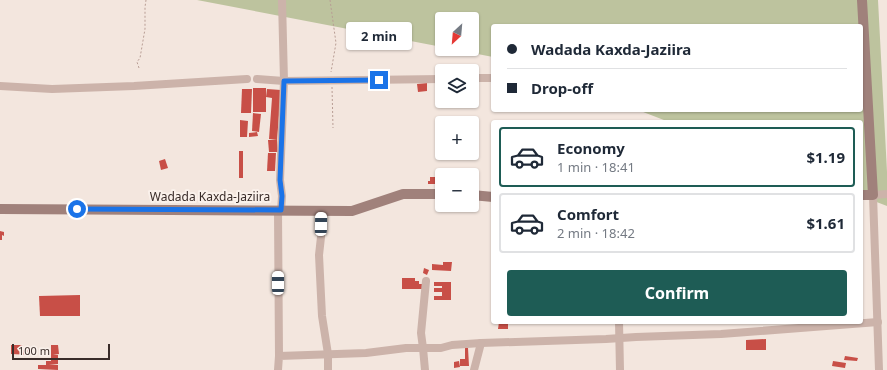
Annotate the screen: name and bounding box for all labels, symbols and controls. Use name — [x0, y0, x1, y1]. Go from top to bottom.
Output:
north arrow — [435, 12, 479, 56]
map controls — [435, 12, 479, 212]
callout: 2 min — [346, 22, 412, 50]
text: 2 min — [361, 27, 397, 45]
text: Wadada Kaxda-Jaziira — [531, 39, 691, 59]
button: layers — [435, 64, 479, 108]
route end — [370, 71, 388, 89]
text: Drop-off — [531, 78, 593, 98]
button: + — [435, 116, 479, 160]
text: Economy — [557, 138, 625, 158]
icon: car — [509, 139, 545, 175]
text: $1.19 — [806, 147, 845, 167]
text: 1 min · 18:41 — [557, 158, 635, 176]
button: − — [435, 168, 479, 212]
street label: Wadada Kaxda-Jaziira — [150, 188, 270, 205]
route start — [68, 200, 86, 218]
text: Comfort — [557, 204, 619, 224]
icon: car — [509, 205, 545, 241]
car — [315, 212, 327, 236]
text: $1.61 — [806, 213, 845, 233]
text: 2 min · 18:42 — [557, 224, 635, 242]
button: Confirm — [507, 270, 847, 316]
car — [272, 271, 284, 295]
scale bar — [12, 342, 110, 361]
text: 100 m — [18, 343, 50, 358]

